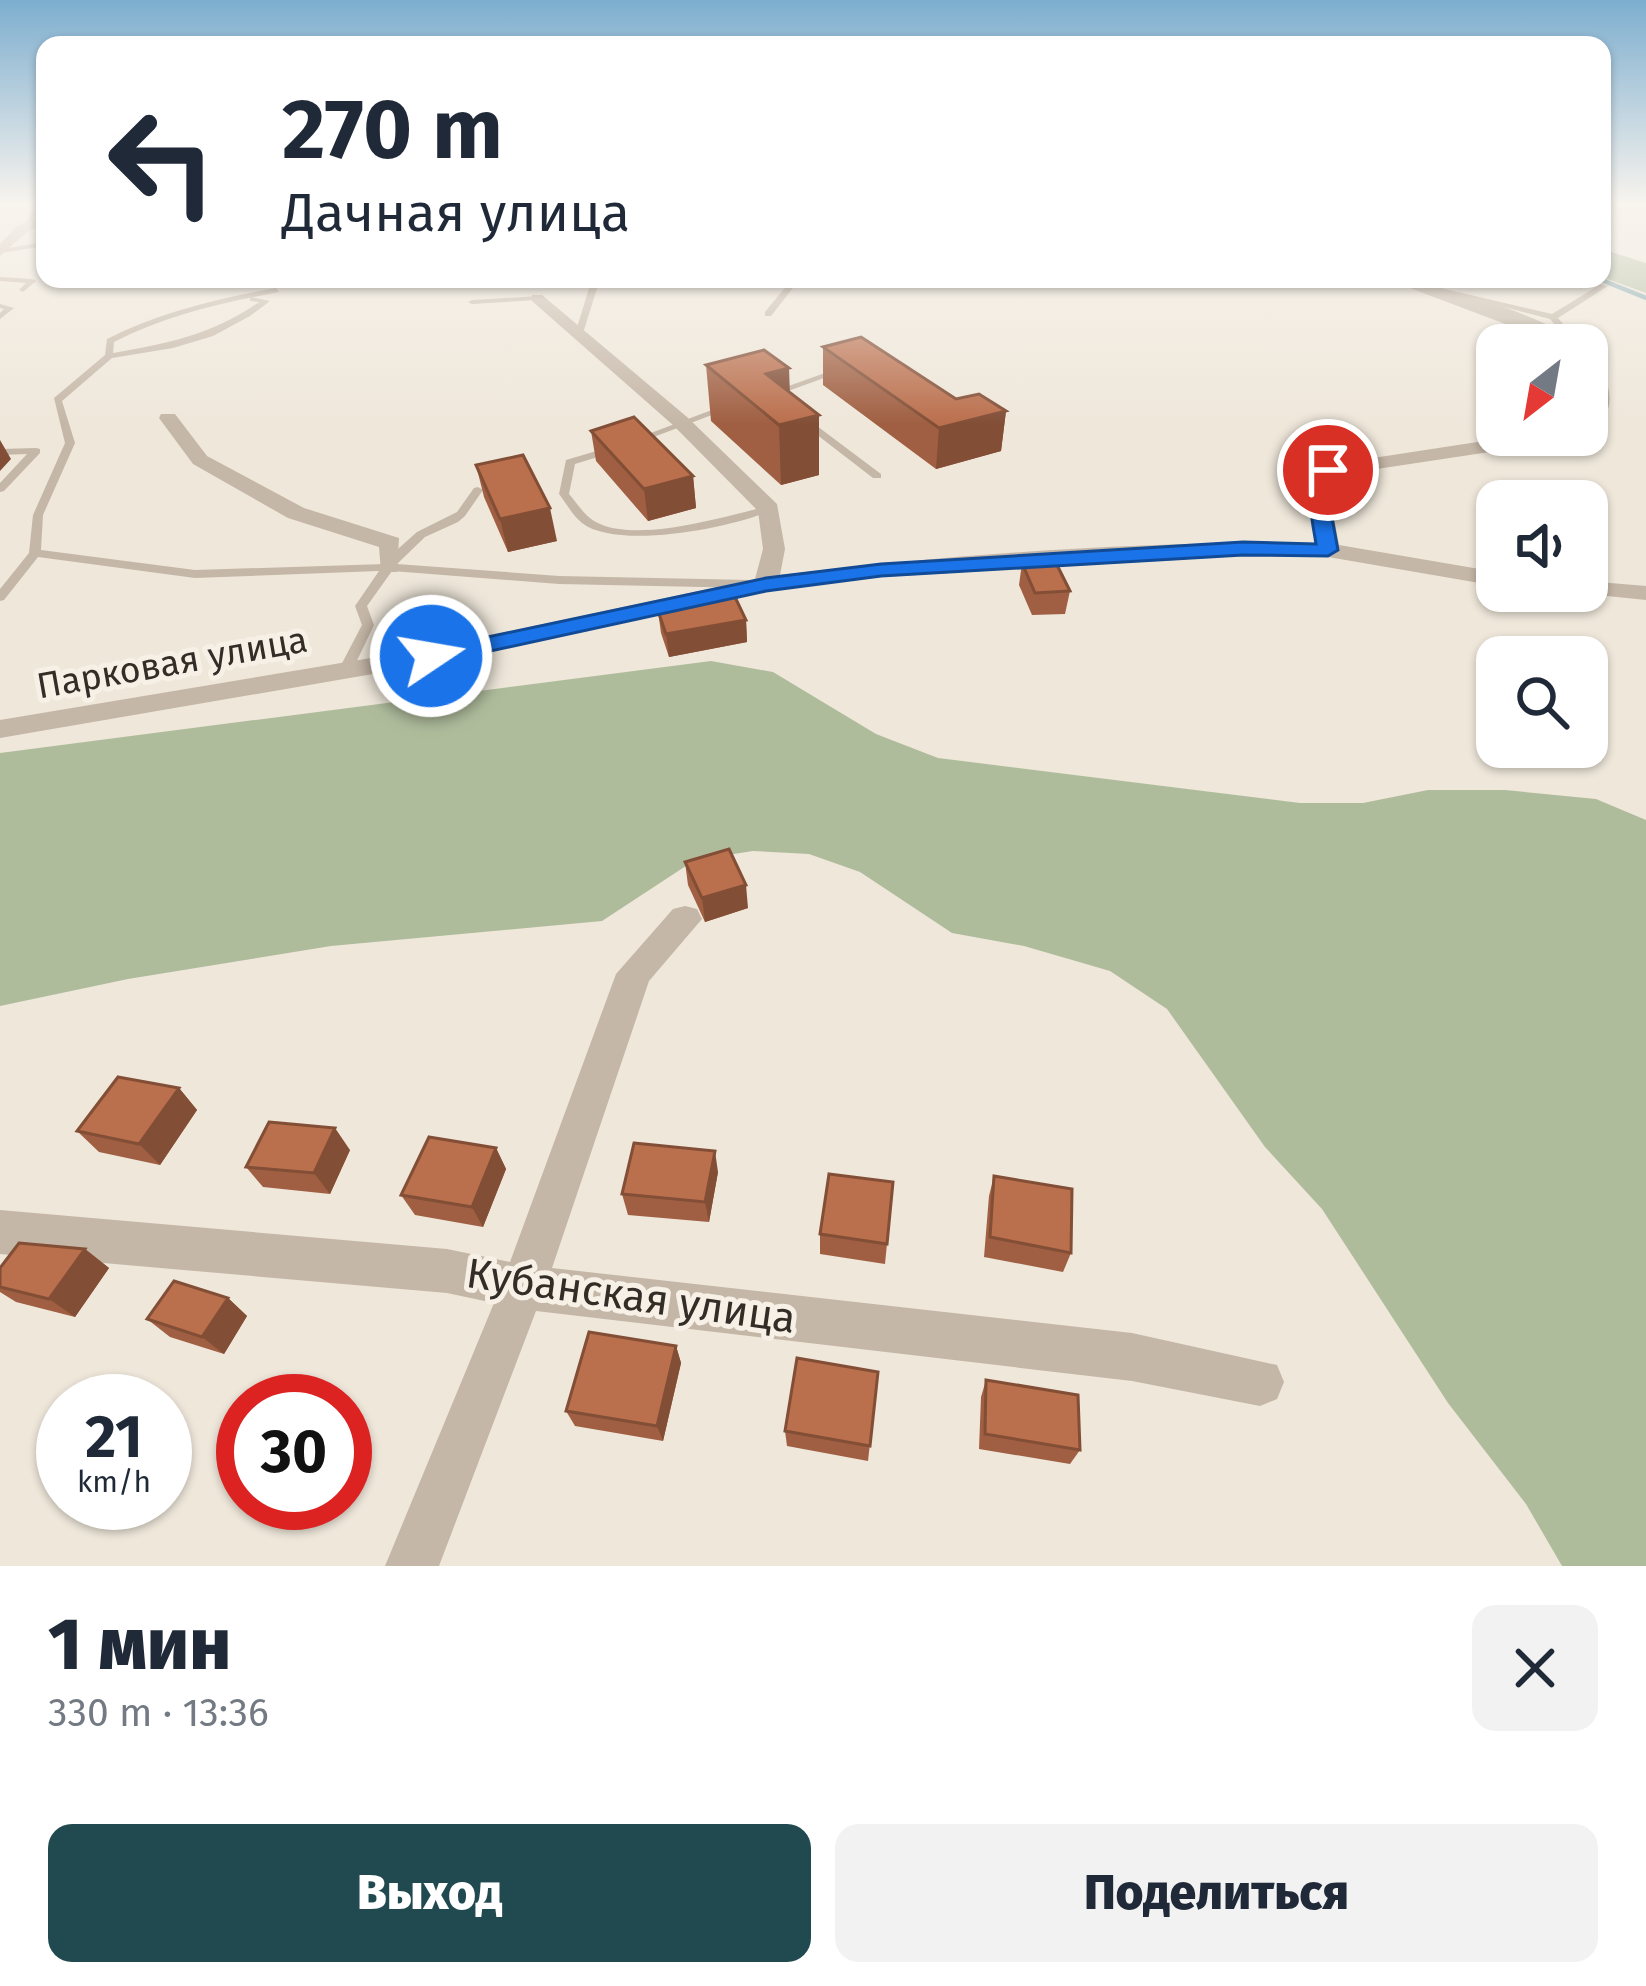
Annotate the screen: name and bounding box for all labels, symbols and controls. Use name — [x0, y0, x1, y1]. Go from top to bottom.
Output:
text: 270 m — [282, 79, 503, 180]
icon: left — [84, 84, 240, 240]
text: Дачная улица — [282, 181, 630, 245]
north arrow — [1476, 324, 1608, 456]
map controls — [1476, 324, 1608, 768]
pin — [1277, 419, 1379, 521]
icon: arrive — [1295, 437, 1361, 503]
button: sound — [1476, 480, 1608, 612]
position arrow — [368, 593, 494, 719]
street label: Парковая улица — [33, 618, 311, 708]
button: search — [1476, 636, 1608, 768]
street label: Кубанская улица — [463, 1248, 799, 1344]
speed limit sign: 30 — [216, 1374, 372, 1530]
text: 21 — [85, 1401, 143, 1473]
text: km/h — [77, 1464, 151, 1500]
text: 1 мин — [48, 1602, 231, 1688]
button: close — [1472, 1605, 1598, 1731]
text: 330 m · 13:36 — [48, 1690, 269, 1736]
button: Выход — [48, 1824, 811, 1962]
button: Поделиться — [835, 1824, 1598, 1962]

